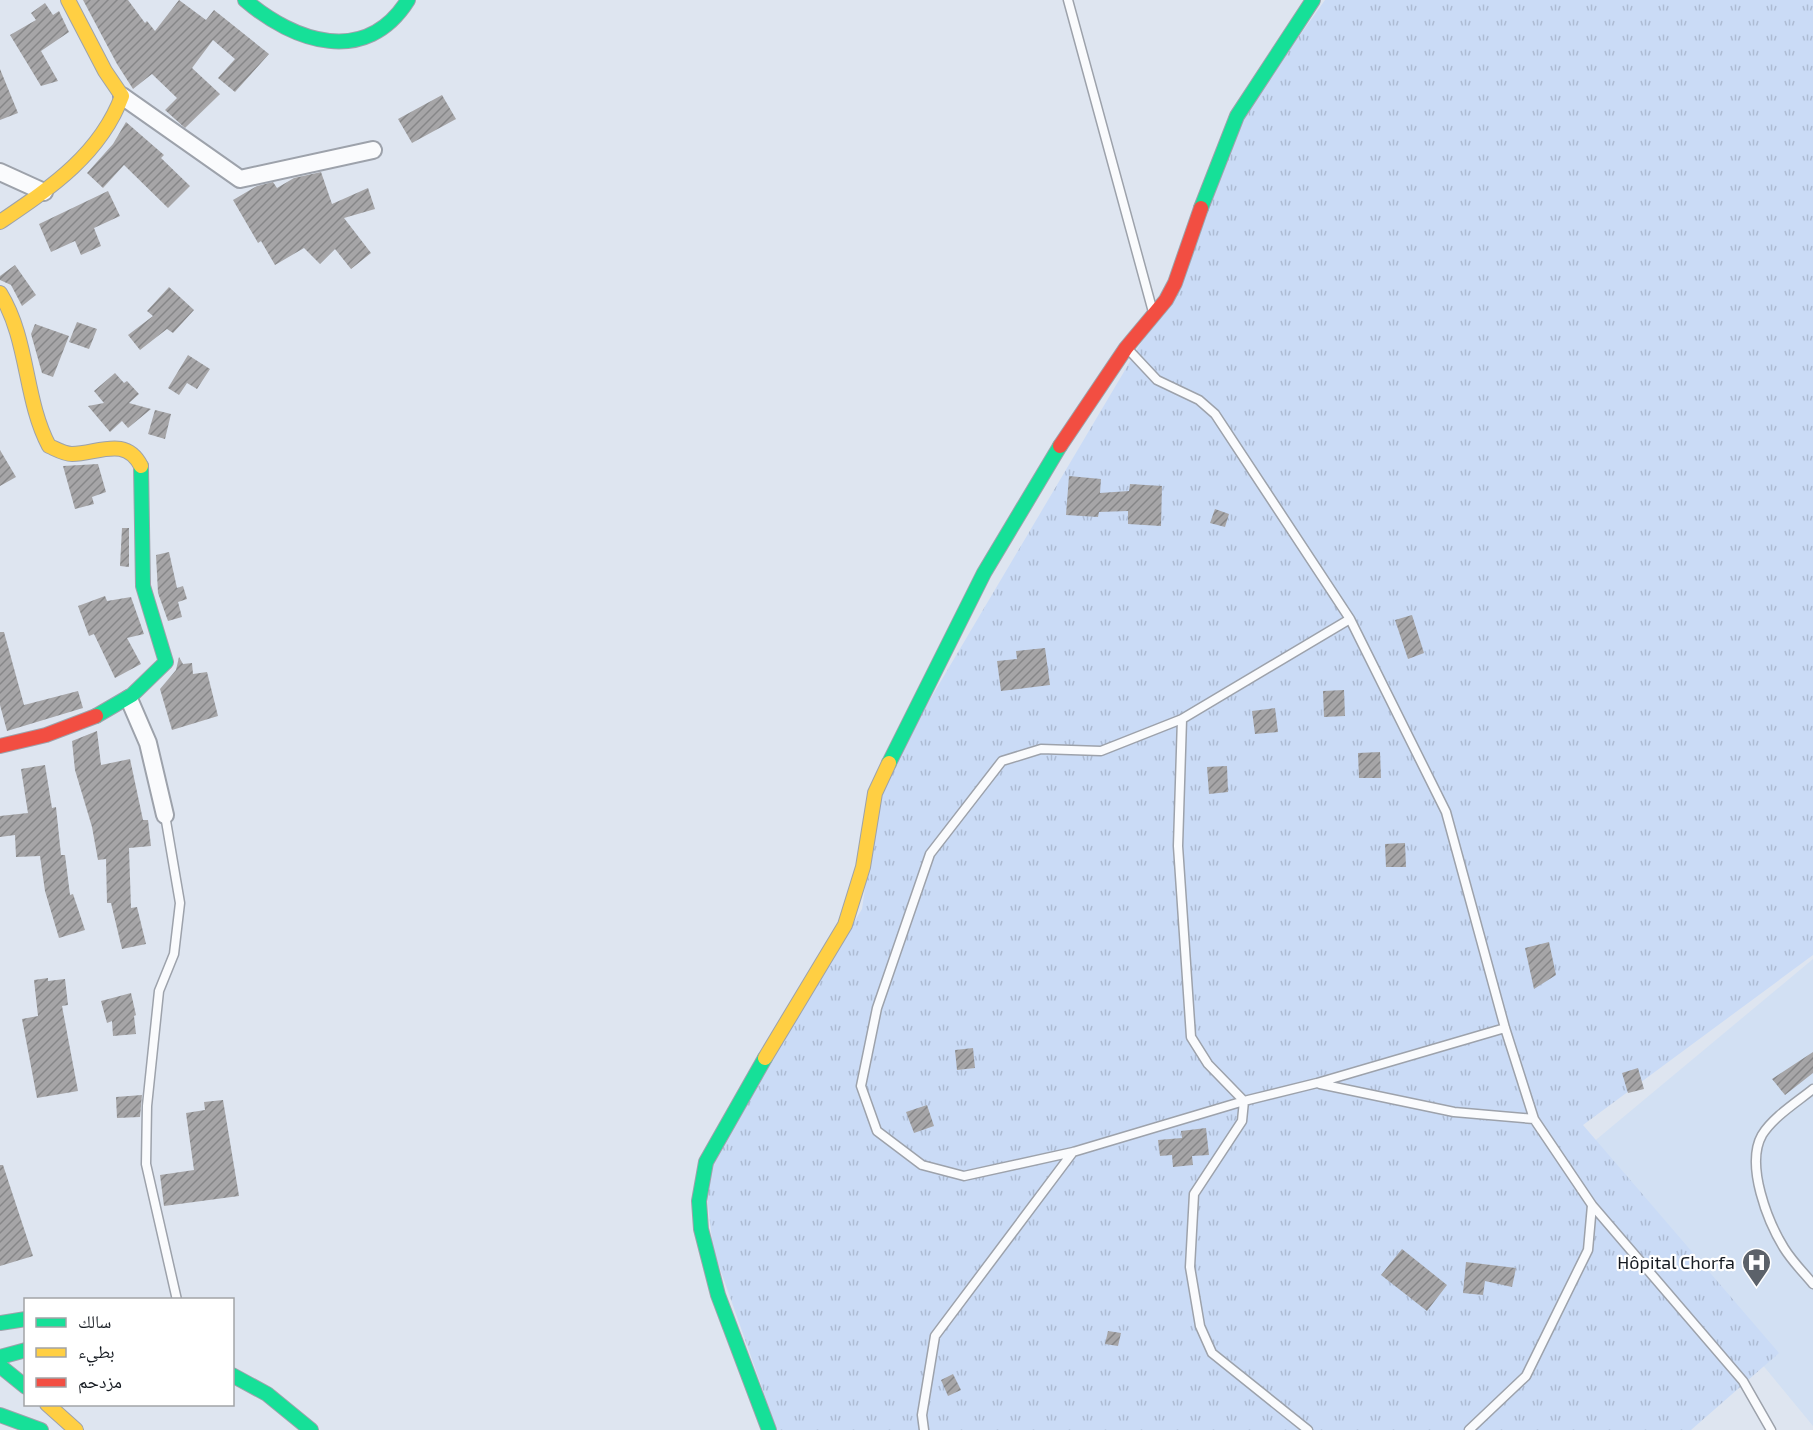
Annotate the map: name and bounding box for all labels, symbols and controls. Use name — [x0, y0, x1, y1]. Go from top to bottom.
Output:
hospital icon: Hôpital Chorfa — [1740, 1246, 1772, 1288]
place label: Hôpital Chorfa — [1617, 1251, 1735, 1273]
legend — [24, 1298, 234, 1406]
text: سالك — [78, 1310, 111, 1332]
text: بطيء — [78, 1340, 115, 1367]
text: مزدحم — [78, 1370, 122, 1394]

